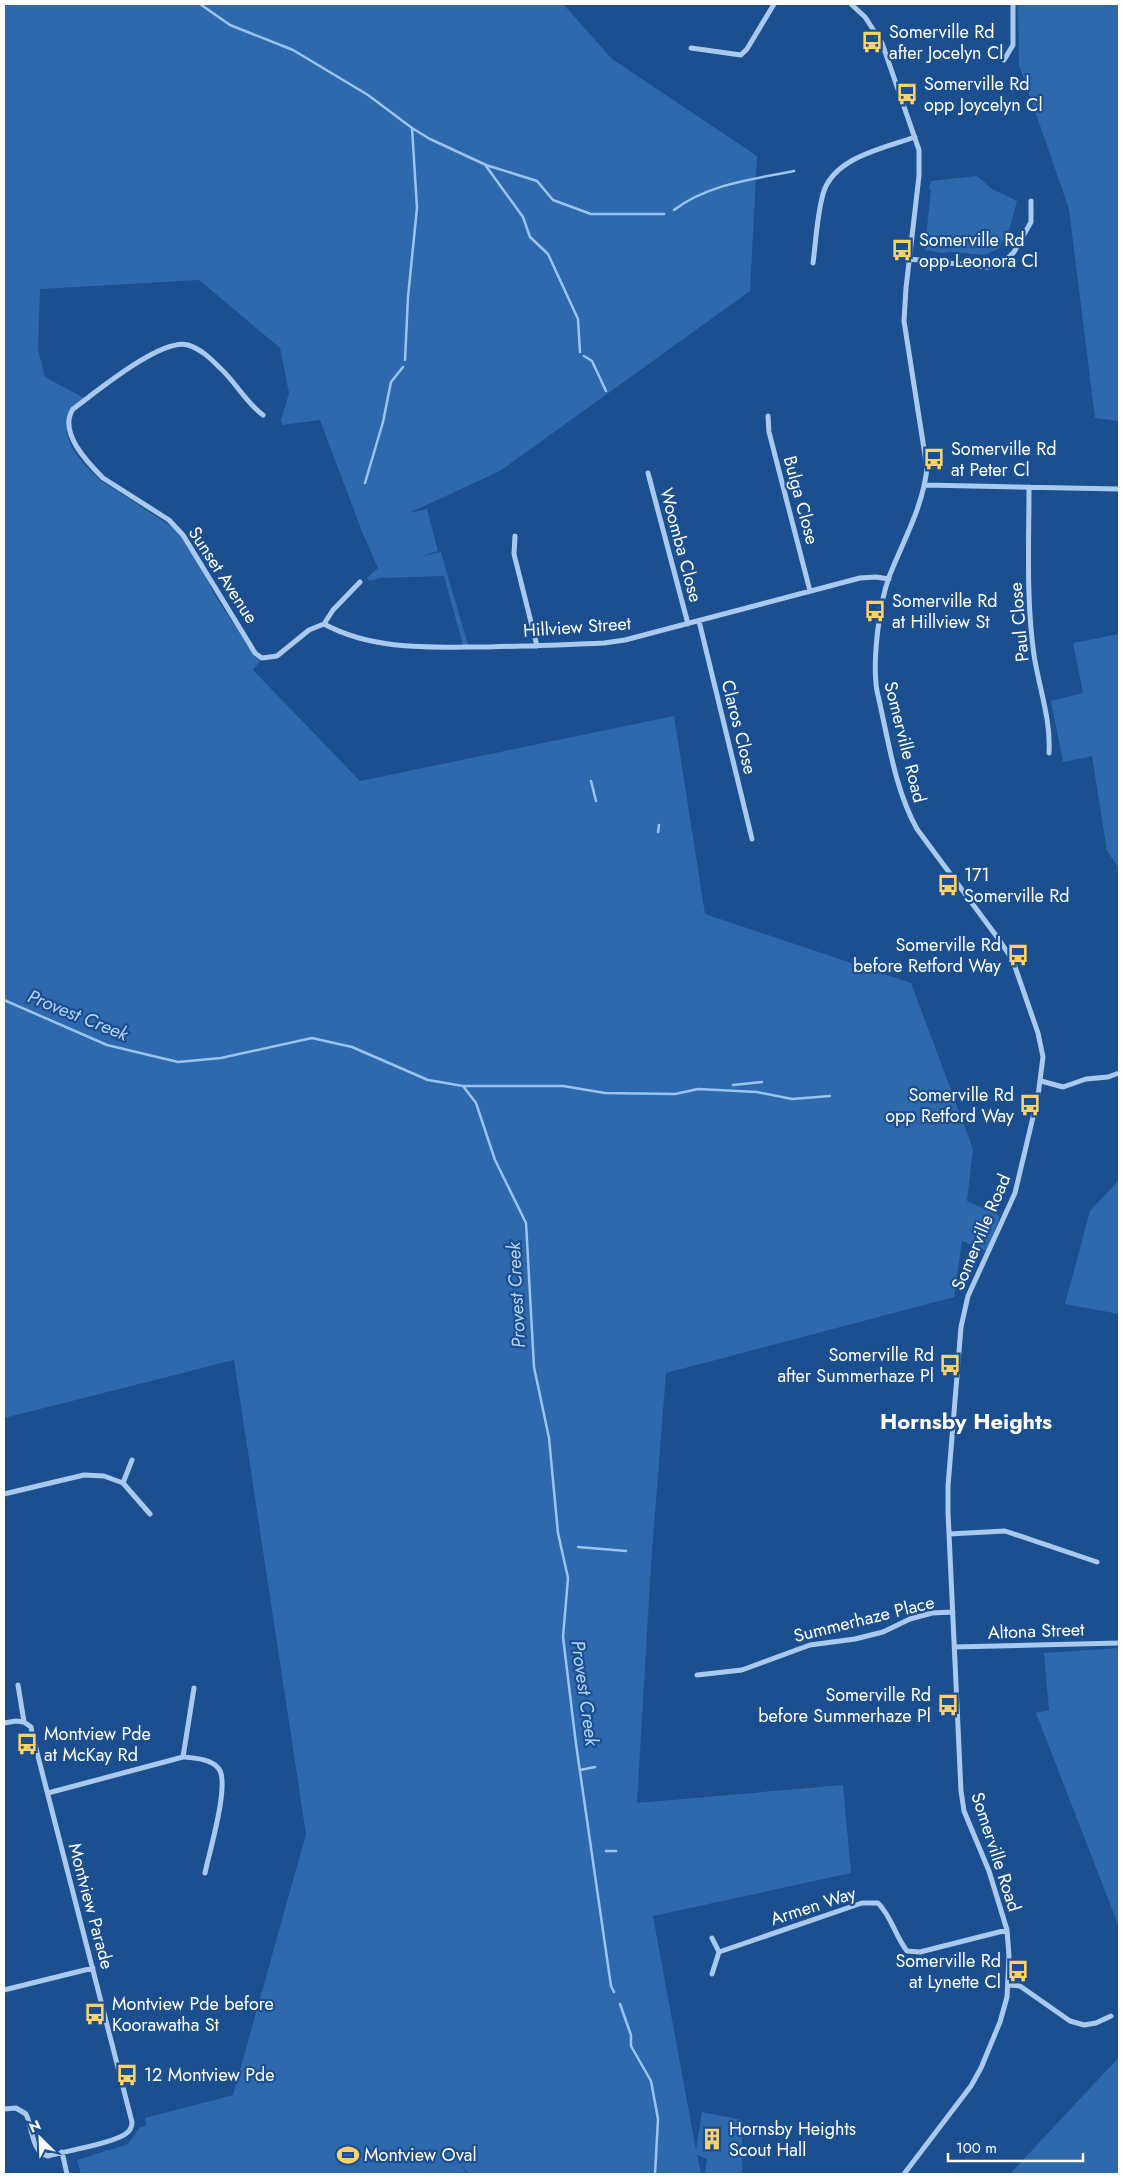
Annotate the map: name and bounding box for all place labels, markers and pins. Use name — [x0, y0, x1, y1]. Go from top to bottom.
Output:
place label: Somerville Rd after Jocelyn Cl — [889, 19, 1003, 66]
bus stop icon: Somerville Rd after Jocelyn Cl — [859, 29, 885, 55]
place label: Somerville Rd opp Joycelyn Cl — [924, 71, 1043, 118]
bus stop icon: Somerville Rd opp Joycelyn Cl — [894, 81, 920, 107]
place label: Somerville Rd opp Leonora Cl — [919, 227, 1038, 274]
bus stop icon: Somerville Rd opp Leonora Cl — [889, 237, 915, 263]
place label: Somerville Rd at Peter Cl — [951, 436, 1057, 483]
bus stop icon: Somerville Rd at Peter Cl — [921, 446, 947, 472]
place label: Somerville Rd at Hillview St — [892, 588, 998, 635]
bus stop icon: Somerville Rd at Hillview St — [862, 598, 888, 624]
place label: 171 Somerville Rd — [964, 862, 1070, 909]
bus stop icon: 171 Somerville Rd — [935, 872, 961, 898]
place label: Somerville Rd before Retford Way — [853, 932, 1001, 979]
bus stop icon: Somerville Rd before Retford Way — [1005, 942, 1031, 968]
place label: Somerville Rd opp Retford Way — [885, 1082, 1014, 1129]
bus stop icon: Somerville Rd opp Retford Way — [1017, 1092, 1043, 1118]
place label: Somerville Rd after Summerhaze Pl — [777, 1342, 934, 1389]
bus stop icon: Somerville Rd after Summerhaze Pl — [937, 1352, 963, 1378]
place label: Somerville Rd before Summerhaze Pl — [758, 1682, 931, 1729]
bus stop icon: Somerville Rd before Summerhaze Pl — [935, 1692, 961, 1718]
place label: Montview Pde at McKay Rd — [44, 1721, 151, 1768]
bus stop icon: Montview Pde at McKay Rd — [14, 1731, 40, 1757]
place label: Somerville Rd at Lynette Cl — [895, 1948, 1001, 1995]
bus stop icon: Somerville Rd at Lynette Cl — [1005, 1958, 1031, 1984]
place label: Montview Pde before Koorawatha St — [112, 1991, 274, 2038]
bus stop icon: Montview Pde before Koorawatha St — [82, 2001, 108, 2027]
bus stop icon: 12 Montview Pde — [114, 2062, 140, 2088]
place label: 12 Montview Pde — [144, 2062, 275, 2088]
place label: Hornsby Heights Scout Hall — [729, 2116, 856, 2163]
building icon: Hornsby Heights Scout Hall — [699, 2126, 725, 2152]
sports icon: Montview Oval — [335, 2142, 361, 2168]
place label: Montview Oval — [364, 2142, 477, 2168]

